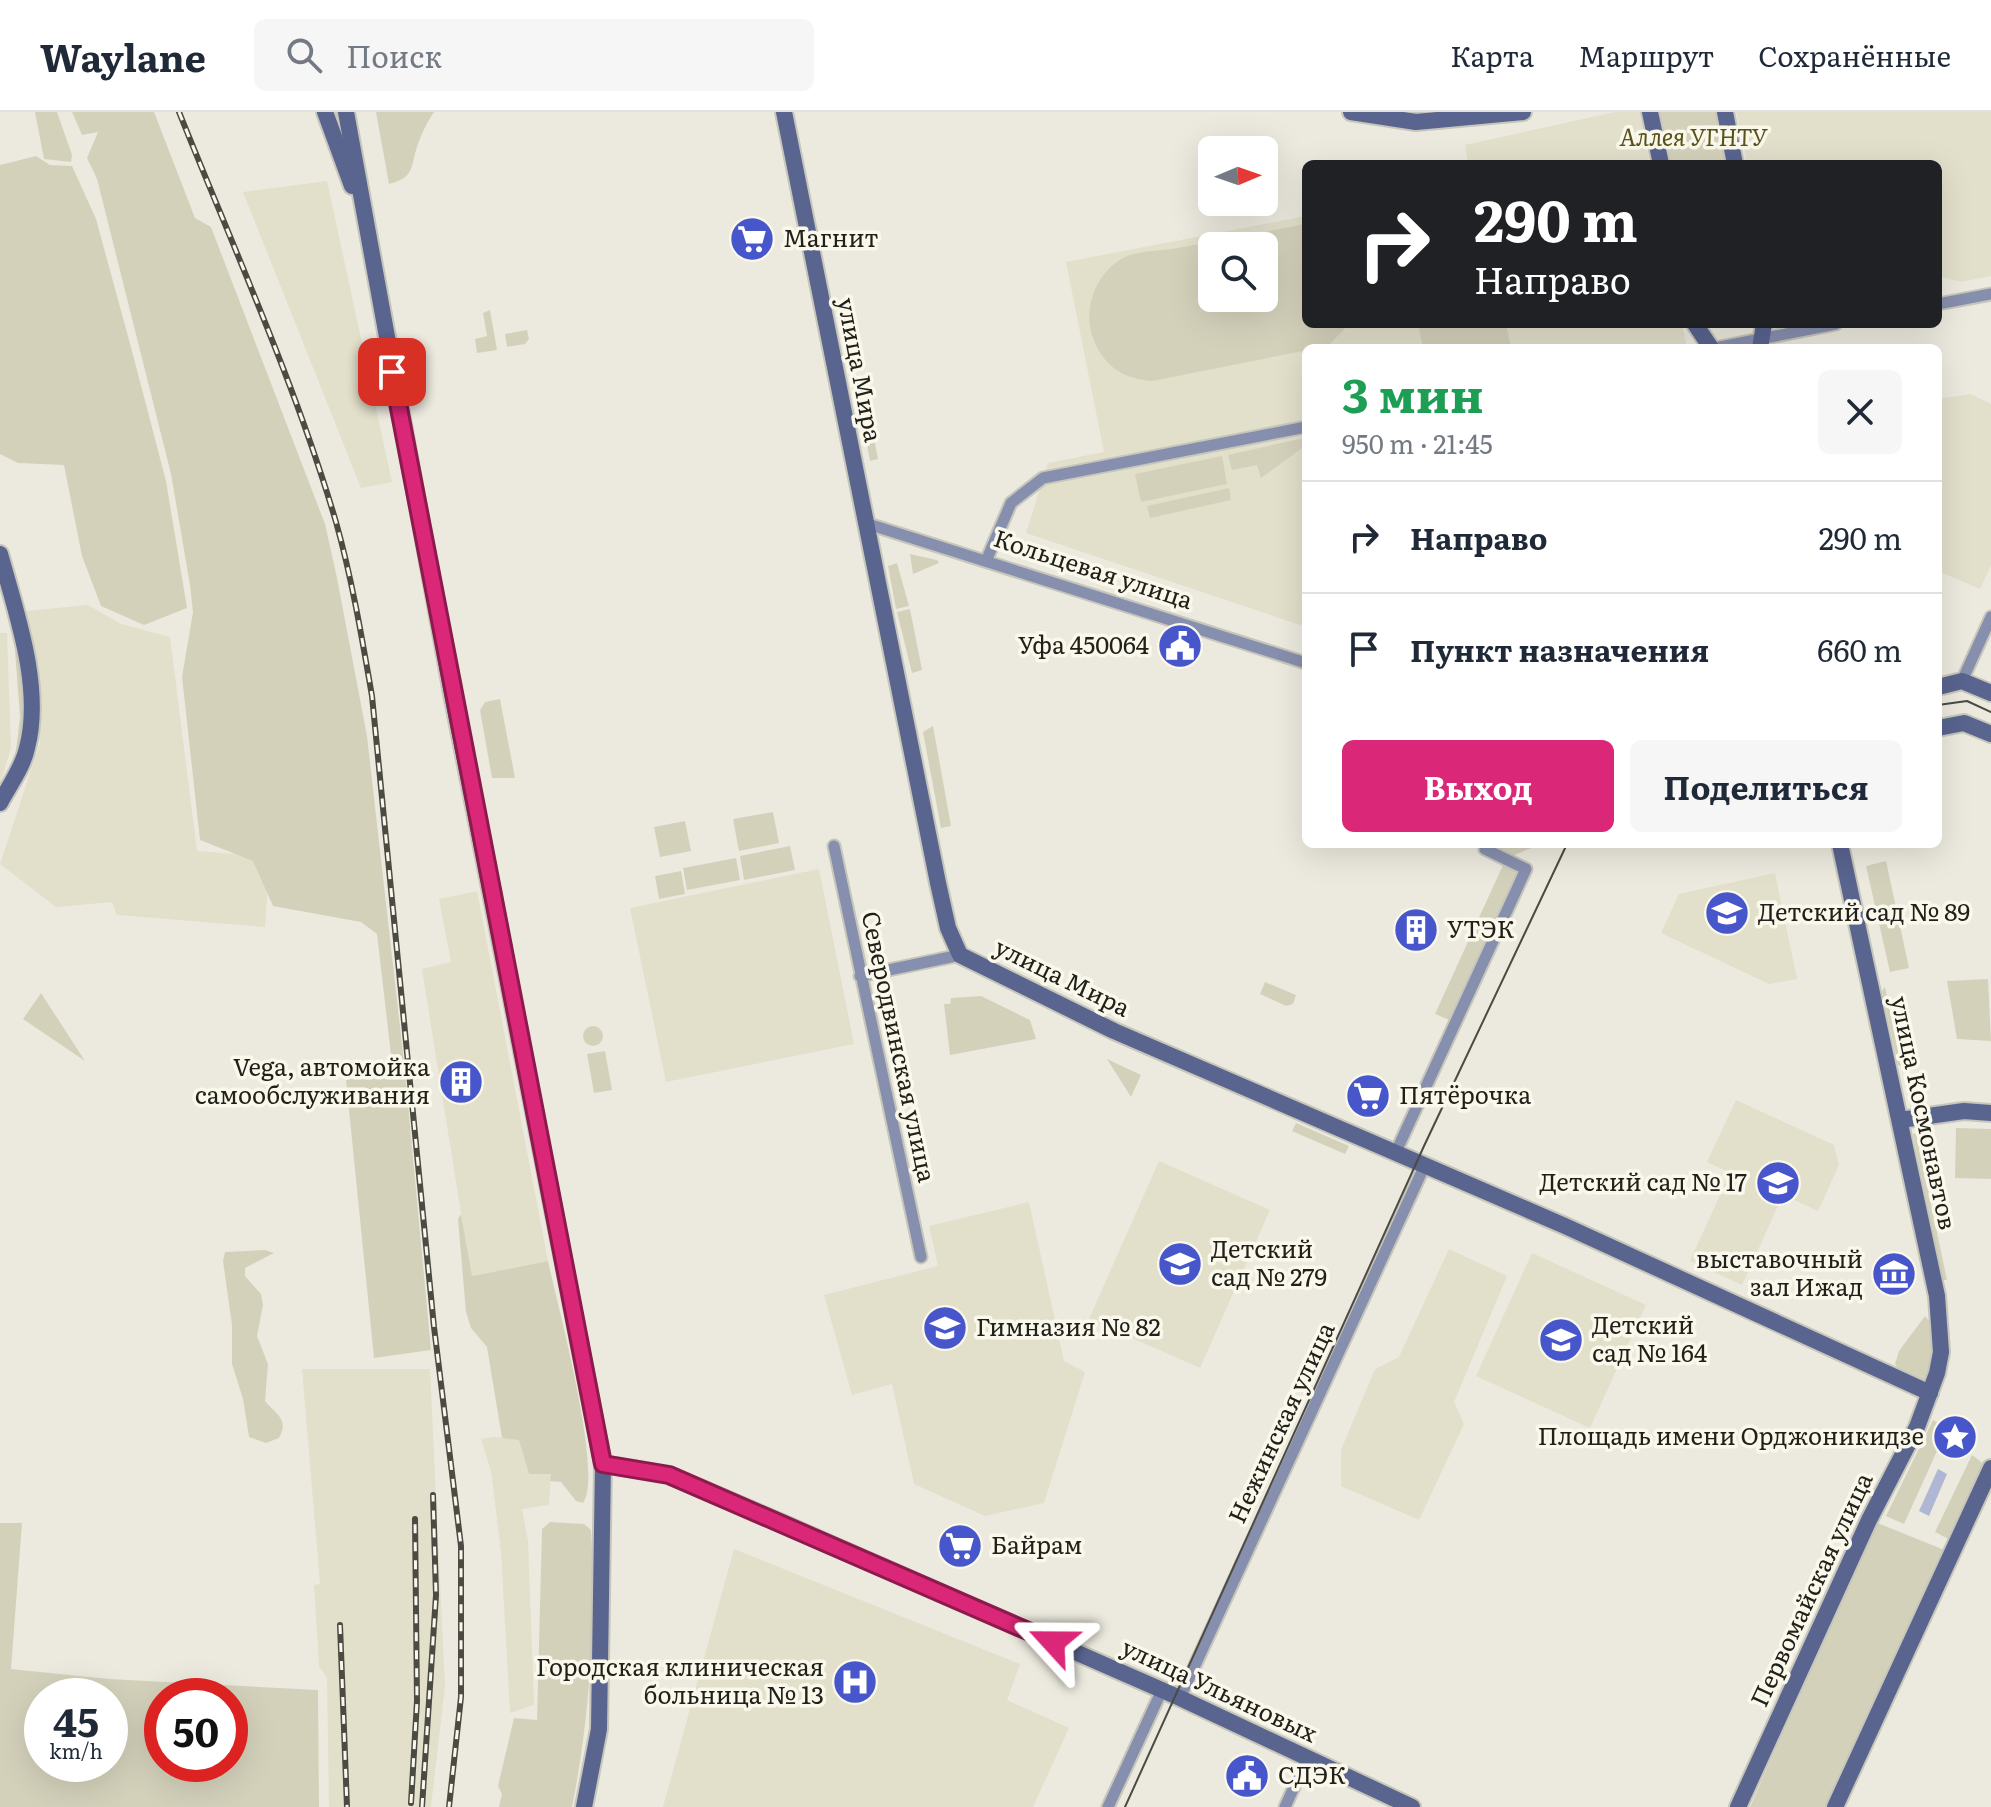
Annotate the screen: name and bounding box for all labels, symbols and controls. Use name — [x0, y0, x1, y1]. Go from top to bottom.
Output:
search box — [254, 19, 814, 91]
text: Waylane — [40, 27, 206, 84]
icon: search — [282, 33, 326, 77]
text: Поиск — [346, 33, 442, 77]
text: Карта — [1450, 34, 1534, 76]
text: Маршрут — [1578, 34, 1714, 76]
text: Сохранённые — [1758, 34, 1951, 76]
park label: Аллея УГНТУ — [1619, 118, 1769, 153]
north arrow — [1198, 136, 1278, 216]
map controls — [1198, 136, 1278, 312]
text: 290 m — [1474, 176, 1638, 259]
icon: right — [1342, 192, 1446, 296]
supermarket icon: Магнит — [728, 215, 776, 263]
place label: Магнит — [783, 219, 879, 254]
button: search — [1198, 232, 1278, 312]
text: Направо — [1474, 252, 1631, 305]
street label: улица Мира — [830, 294, 893, 445]
pin — [358, 338, 426, 406]
icon: arrive — [370, 350, 414, 394]
text: 3 мин — [1342, 357, 1484, 428]
button: close — [1818, 370, 1902, 454]
text: 950 m · 21:45 — [1342, 423, 1493, 462]
icon: right — [1342, 515, 1386, 559]
text: Направо — [1410, 515, 1548, 559]
text: 290 m — [1819, 515, 1902, 559]
street label: Кольцевая улица — [990, 519, 1198, 616]
public building icon: Уфа 450064 — [1156, 622, 1204, 670]
place label: Уфа 450064 — [1018, 626, 1149, 661]
icon: arrive — [1342, 627, 1386, 671]
text: Пункт назначения — [1410, 627, 1709, 671]
text: 660 m — [1817, 627, 1902, 671]
button: Выход — [1342, 740, 1614, 832]
button: Поделиться — [1630, 740, 1902, 832]
school or university icon: Детский сад № 89 — [1703, 889, 1751, 937]
place label: Детский сад № 89 — [1758, 893, 1970, 928]
building icon: УТЭК — [1392, 906, 1440, 954]
street label: Северодвинская улица — [855, 908, 946, 1185]
place label: УТЭК — [1447, 910, 1515, 945]
street label: улица Мира — [990, 928, 1137, 1024]
street label: улица Космонавтов — [1884, 992, 1967, 1233]
place label: Vega, автомойка самообслуживания — [195, 1048, 430, 1111]
building icon: Vega, автомойка самообслуживания — [437, 1058, 485, 1106]
supermarket icon: Пятёрочка — [1344, 1072, 1392, 1120]
place label: Пятёрочка — [1399, 1076, 1531, 1111]
school or university icon: Детский сад № 17 — [1754, 1159, 1802, 1207]
place label: Детский сад № 17 — [1539, 1163, 1747, 1198]
place label: Детский сад № 279 — [1211, 1230, 1327, 1293]
school or university icon: Детский сад № 279 — [1156, 1240, 1204, 1288]
place label: выставочный зал Ижад — [1696, 1240, 1863, 1303]
museum icon: выставочный зал Ижад — [1870, 1250, 1918, 1298]
school or university icon: Гимназия № 82 — [921, 1304, 969, 1352]
place label: Детский сад № 164 — [1592, 1306, 1707, 1369]
place label: Гимназия № 82 — [976, 1308, 1161, 1343]
street label: Нежинская улица — [1218, 1316, 1342, 1528]
school or university icon: Детский сад № 164 — [1537, 1316, 1585, 1364]
place icon: Площадь имени Орджоникидзе — [1931, 1413, 1979, 1461]
place label: Площадь имени Орджоникидзе — [1538, 1417, 1924, 1452]
street label: Первомайская улица — [1740, 1466, 1879, 1712]
supermarket icon: Байрам — [936, 1522, 984, 1570]
place label: Байрам — [991, 1526, 1082, 1561]
position arrow — [1011, 1600, 1095, 1684]
street label: улица Ульяновых — [1117, 1628, 1324, 1750]
place label: Городская клиническая больница № 13 — [536, 1648, 824, 1711]
hospital icon: Городская клиническая больница № 13 — [831, 1658, 879, 1706]
speed limit sign: 50 — [144, 1678, 248, 1782]
text: 45 — [53, 1690, 99, 1749]
text: km/h — [49, 1735, 103, 1765]
public building icon: СДЭК — [1223, 1752, 1271, 1800]
place label: СДЭК — [1278, 1756, 1346, 1791]

